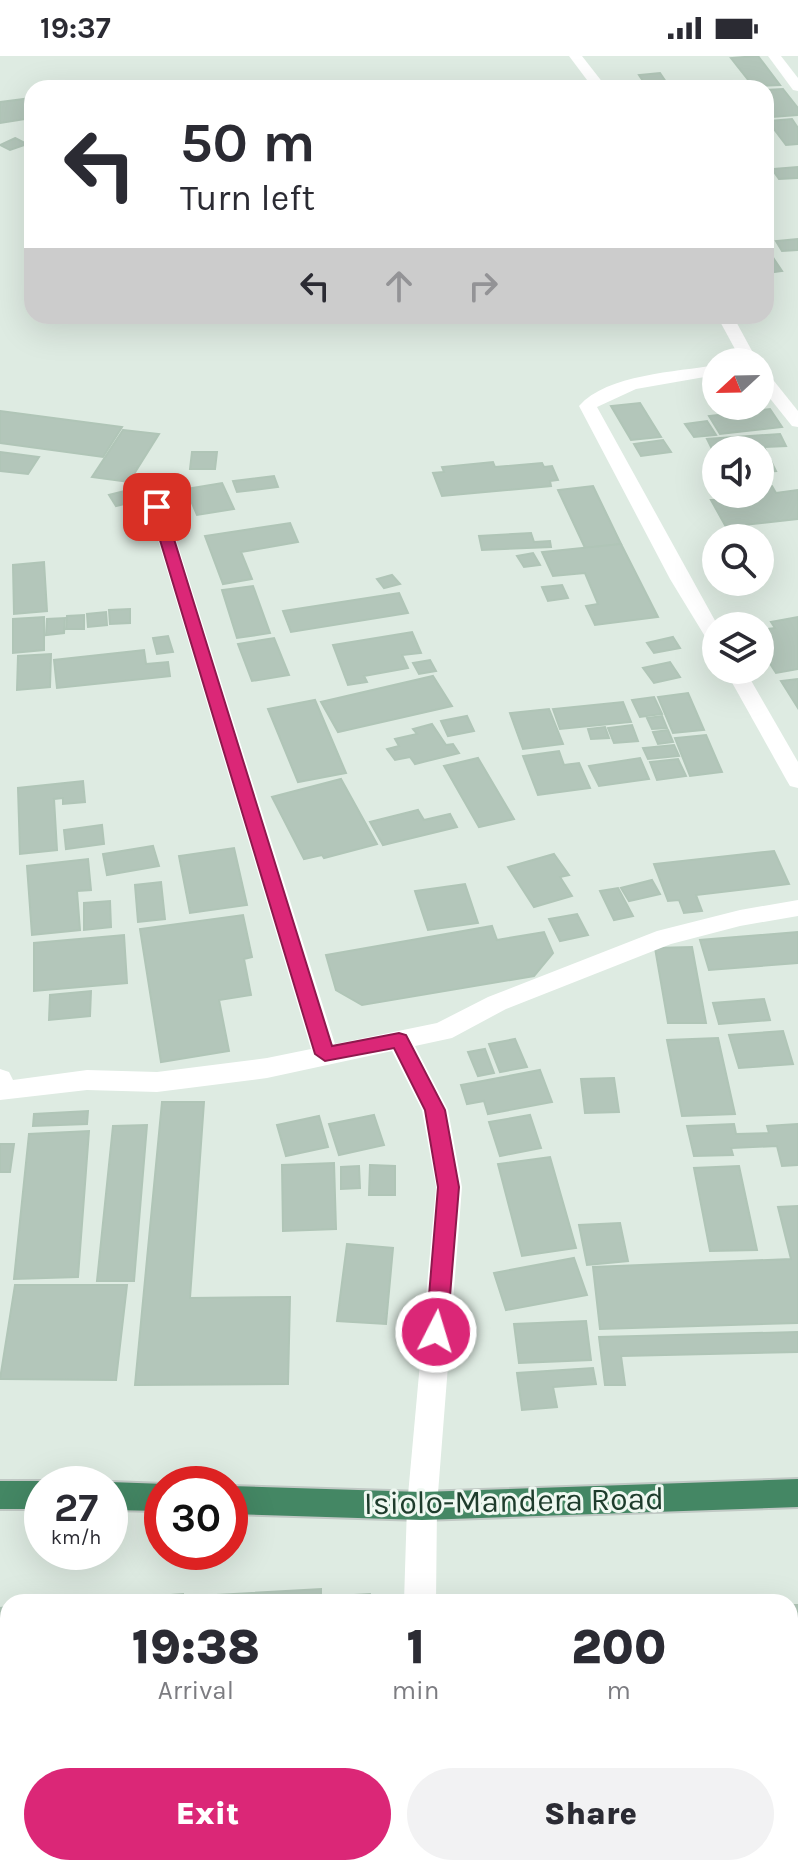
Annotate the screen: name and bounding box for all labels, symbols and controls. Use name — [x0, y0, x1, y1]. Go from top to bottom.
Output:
text: 19:37 — [40, 10, 111, 46]
text: 50 m — [180, 110, 315, 175]
icon: left — [48, 112, 152, 216]
text: Turn left — [180, 177, 315, 219]
icon: left — [293, 264, 337, 308]
icon: ahead — [377, 264, 421, 308]
icon: right — [461, 264, 505, 308]
north arrow — [702, 348, 774, 420]
map controls — [702, 348, 774, 684]
button: sound — [702, 436, 774, 508]
pin — [123, 473, 191, 541]
icon: arrive — [135, 485, 179, 529]
button: search — [702, 524, 774, 596]
button: layers — [702, 612, 774, 684]
position arrow — [394, 1290, 478, 1374]
speed limit sign: 30 — [144, 1466, 248, 1570]
street label: Isiolo-Mandera Road — [364, 1480, 664, 1522]
text: 27 — [54, 1484, 98, 1531]
text: km/h — [51, 1526, 101, 1549]
text: 19:38 — [132, 1619, 260, 1675]
text: 1 — [406, 1619, 425, 1675]
text: 200 — [571, 1619, 666, 1675]
text: Arrival — [158, 1675, 234, 1706]
text: min — [392, 1675, 439, 1706]
text: m — [607, 1675, 631, 1706]
button: Exit — [24, 1768, 391, 1860]
button: Share — [407, 1768, 774, 1860]

